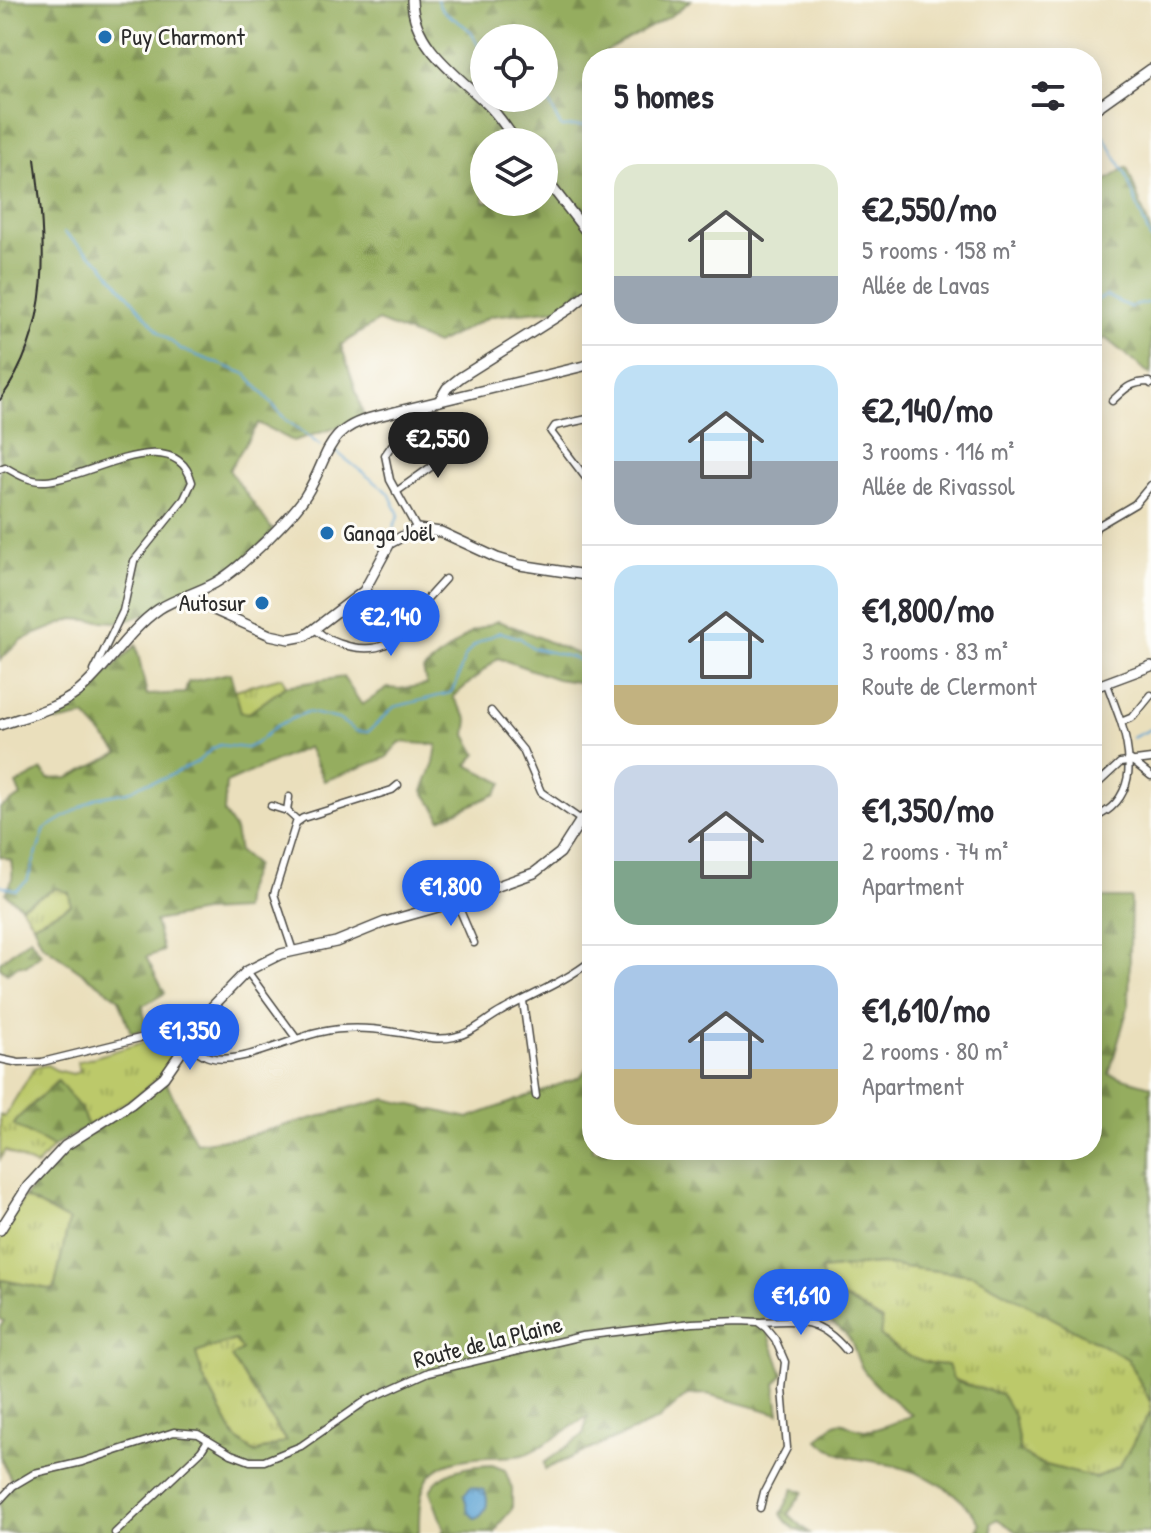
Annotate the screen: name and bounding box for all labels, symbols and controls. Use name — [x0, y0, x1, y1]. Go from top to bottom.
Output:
place label: Puy Charmont — [121, 20, 246, 52]
map controls — [470, 24, 558, 216]
button: locate — [470, 24, 558, 112]
marker: Puy Charmont — [96, 28, 114, 46]
text: 5 homes — [614, 73, 714, 119]
icon: filters — [1026, 74, 1070, 118]
button: layers — [470, 128, 558, 216]
text: €2,550/mo — [862, 186, 996, 232]
icon: home — [678, 196, 774, 292]
text: 5 rooms · 158 m² — [862, 232, 1016, 267]
text: Allée de Lavas — [862, 267, 990, 302]
text: €2,140/mo — [862, 387, 993, 433]
icon: home — [678, 397, 774, 493]
pin: €2,550 — [373, 412, 503, 480]
text: €2,550 — [406, 420, 470, 455]
text: 3 rooms · 116 m² — [862, 433, 1014, 468]
text: Allée de Rivassol — [862, 468, 1015, 503]
place label: Ganga Joël — [343, 516, 435, 548]
marker: Ganga Joël — [318, 524, 336, 542]
place label: Autosur — [179, 586, 246, 618]
text: €1,800/mo — [862, 587, 994, 633]
pin: €2,140 — [326, 590, 456, 658]
marker: Autosur — [253, 594, 271, 612]
icon: home — [678, 597, 774, 693]
text: €2,140 — [361, 598, 421, 633]
text: 3 rooms · 83 m² — [862, 633, 1008, 668]
text: Route de Clermont — [862, 668, 1037, 703]
text: €1,350/mo — [862, 787, 994, 833]
icon: home — [678, 797, 774, 893]
text: 2 rooms · 74 m² — [862, 833, 1008, 868]
pin: €1,800 — [386, 860, 516, 928]
text: €1,800 — [420, 868, 482, 903]
text: Apartment — [862, 868, 964, 903]
text: €1,610/mo — [862, 987, 990, 1033]
icon: home — [678, 997, 774, 1093]
pin: €1,350 — [125, 1004, 255, 1072]
text: €1,350 — [159, 1012, 221, 1047]
text: 2 rooms · 80 m² — [862, 1033, 1009, 1068]
text: Apartment — [862, 1068, 964, 1103]
pin: €1,610 — [736, 1269, 866, 1337]
text: €1,610 — [772, 1277, 830, 1312]
street label: Route de la Plaine — [410, 1307, 566, 1375]

